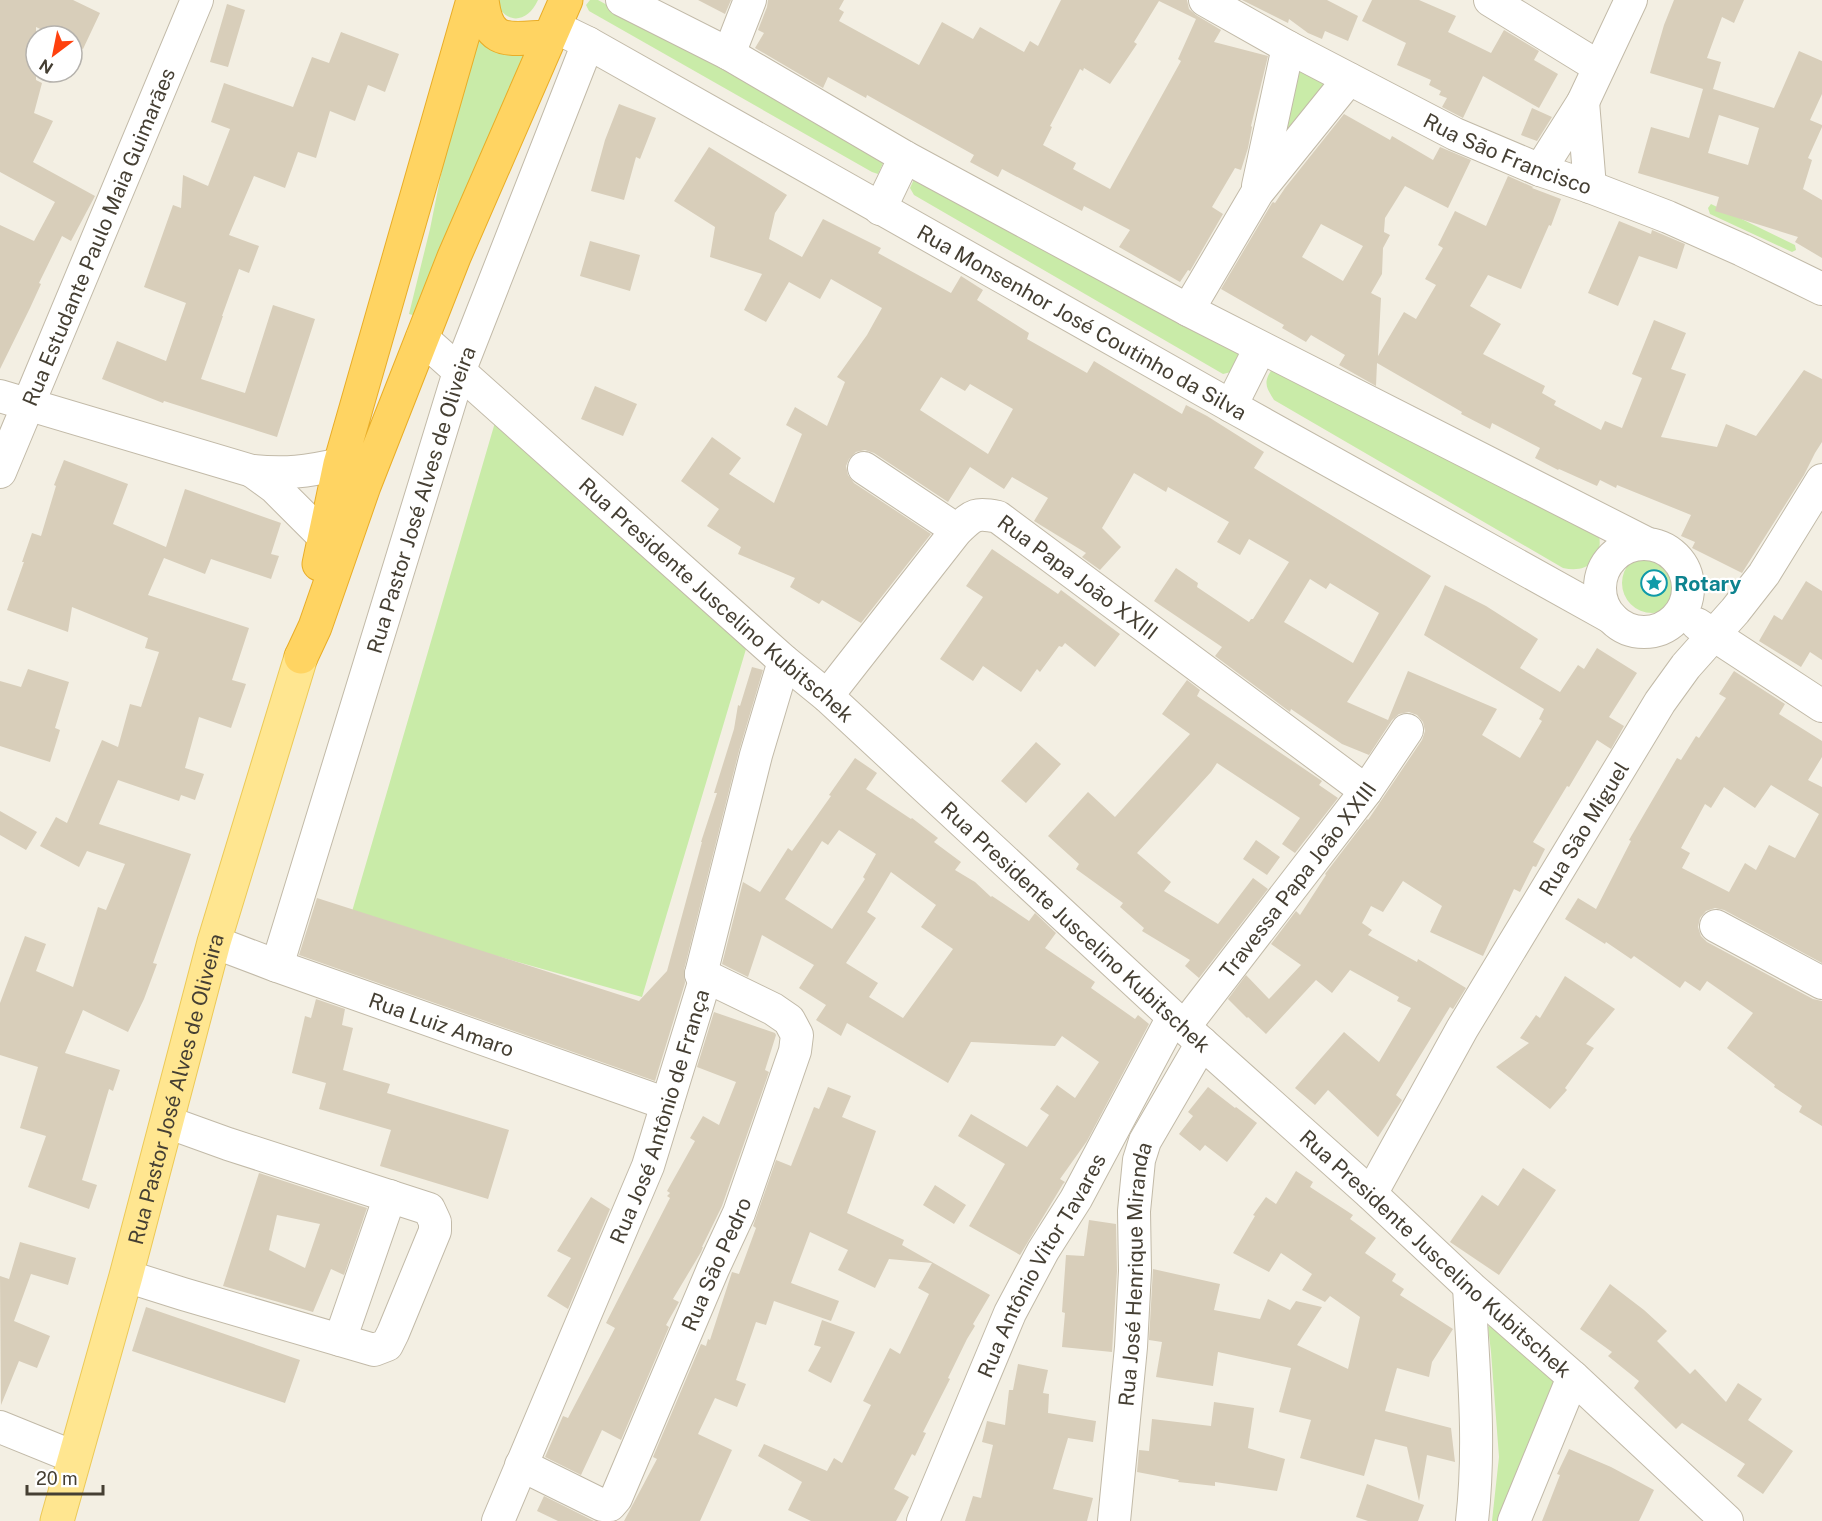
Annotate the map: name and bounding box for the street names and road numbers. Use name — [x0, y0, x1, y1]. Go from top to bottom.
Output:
street label: Rua Estudante Paulo Maia Guimarães — [17, 64, 180, 409]
street label: Rua São Francisco — [1419, 107, 1595, 199]
street label: Rua Monsenhor José Coutinho da Silva — [913, 219, 1251, 425]
street label: Rua Pastor José Alves de Oliveira — [361, 342, 480, 656]
street label: Rua Presidente Juscelino Kubitschek — [574, 472, 859, 727]
street label: Rua Papa João XXIII — [993, 509, 1163, 644]
street label: Rua São Miguel — [1533, 757, 1634, 900]
street label: Travessa Papa João XXIII — [1214, 777, 1381, 983]
street label: Rua Presidente Juscelino Kubitschek — [936, 796, 1216, 1057]
street label: Rua Pastor José Alves de Oliveira — [122, 930, 228, 1247]
street label: Rua José Antônio de França — [604, 986, 714, 1247]
street label: Rua Luiz Amaro — [366, 987, 518, 1061]
street label: Rua Presidente Juscelino Kubitschek — [1295, 1124, 1577, 1383]
street label: Rua José Henrique Miranda — [1113, 1139, 1156, 1407]
street label: Rua Antônio Vitor Tavares — [972, 1149, 1111, 1381]
street label: Rua São Pedro — [676, 1194, 756, 1335]

